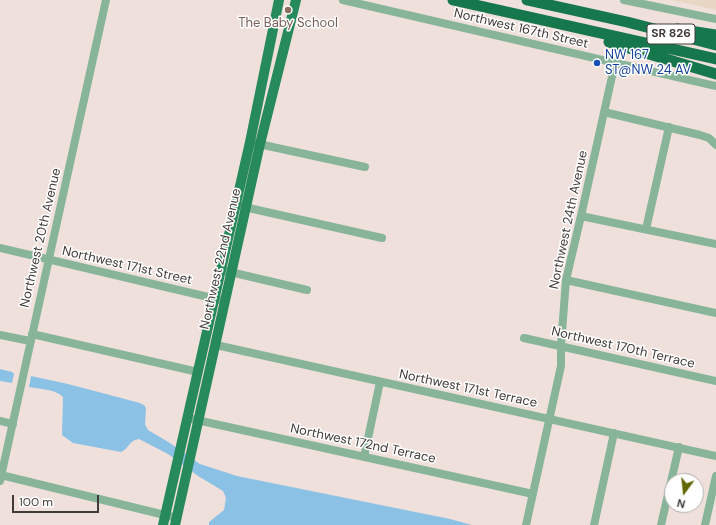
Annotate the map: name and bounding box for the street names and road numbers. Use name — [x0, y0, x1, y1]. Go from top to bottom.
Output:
street label: Northwest 167th Street — [452, 6, 590, 52]
road number: SR 826 — [647, 24, 695, 44]
street label: Northwest 24th Avenue — [547, 149, 591, 291]
street label: Northwest 20th Avenue — [17, 167, 65, 309]
street label: Northwest 22nd Avenue — [197, 187, 245, 331]
street label: Northwest 171st Street — [61, 243, 193, 289]
street label: Northwest 170th Terrace — [550, 324, 696, 372]
street label: Northwest 171st Terrace — [397, 367, 539, 411]
street label: Northwest 172nd Terrace — [289, 421, 437, 467]

